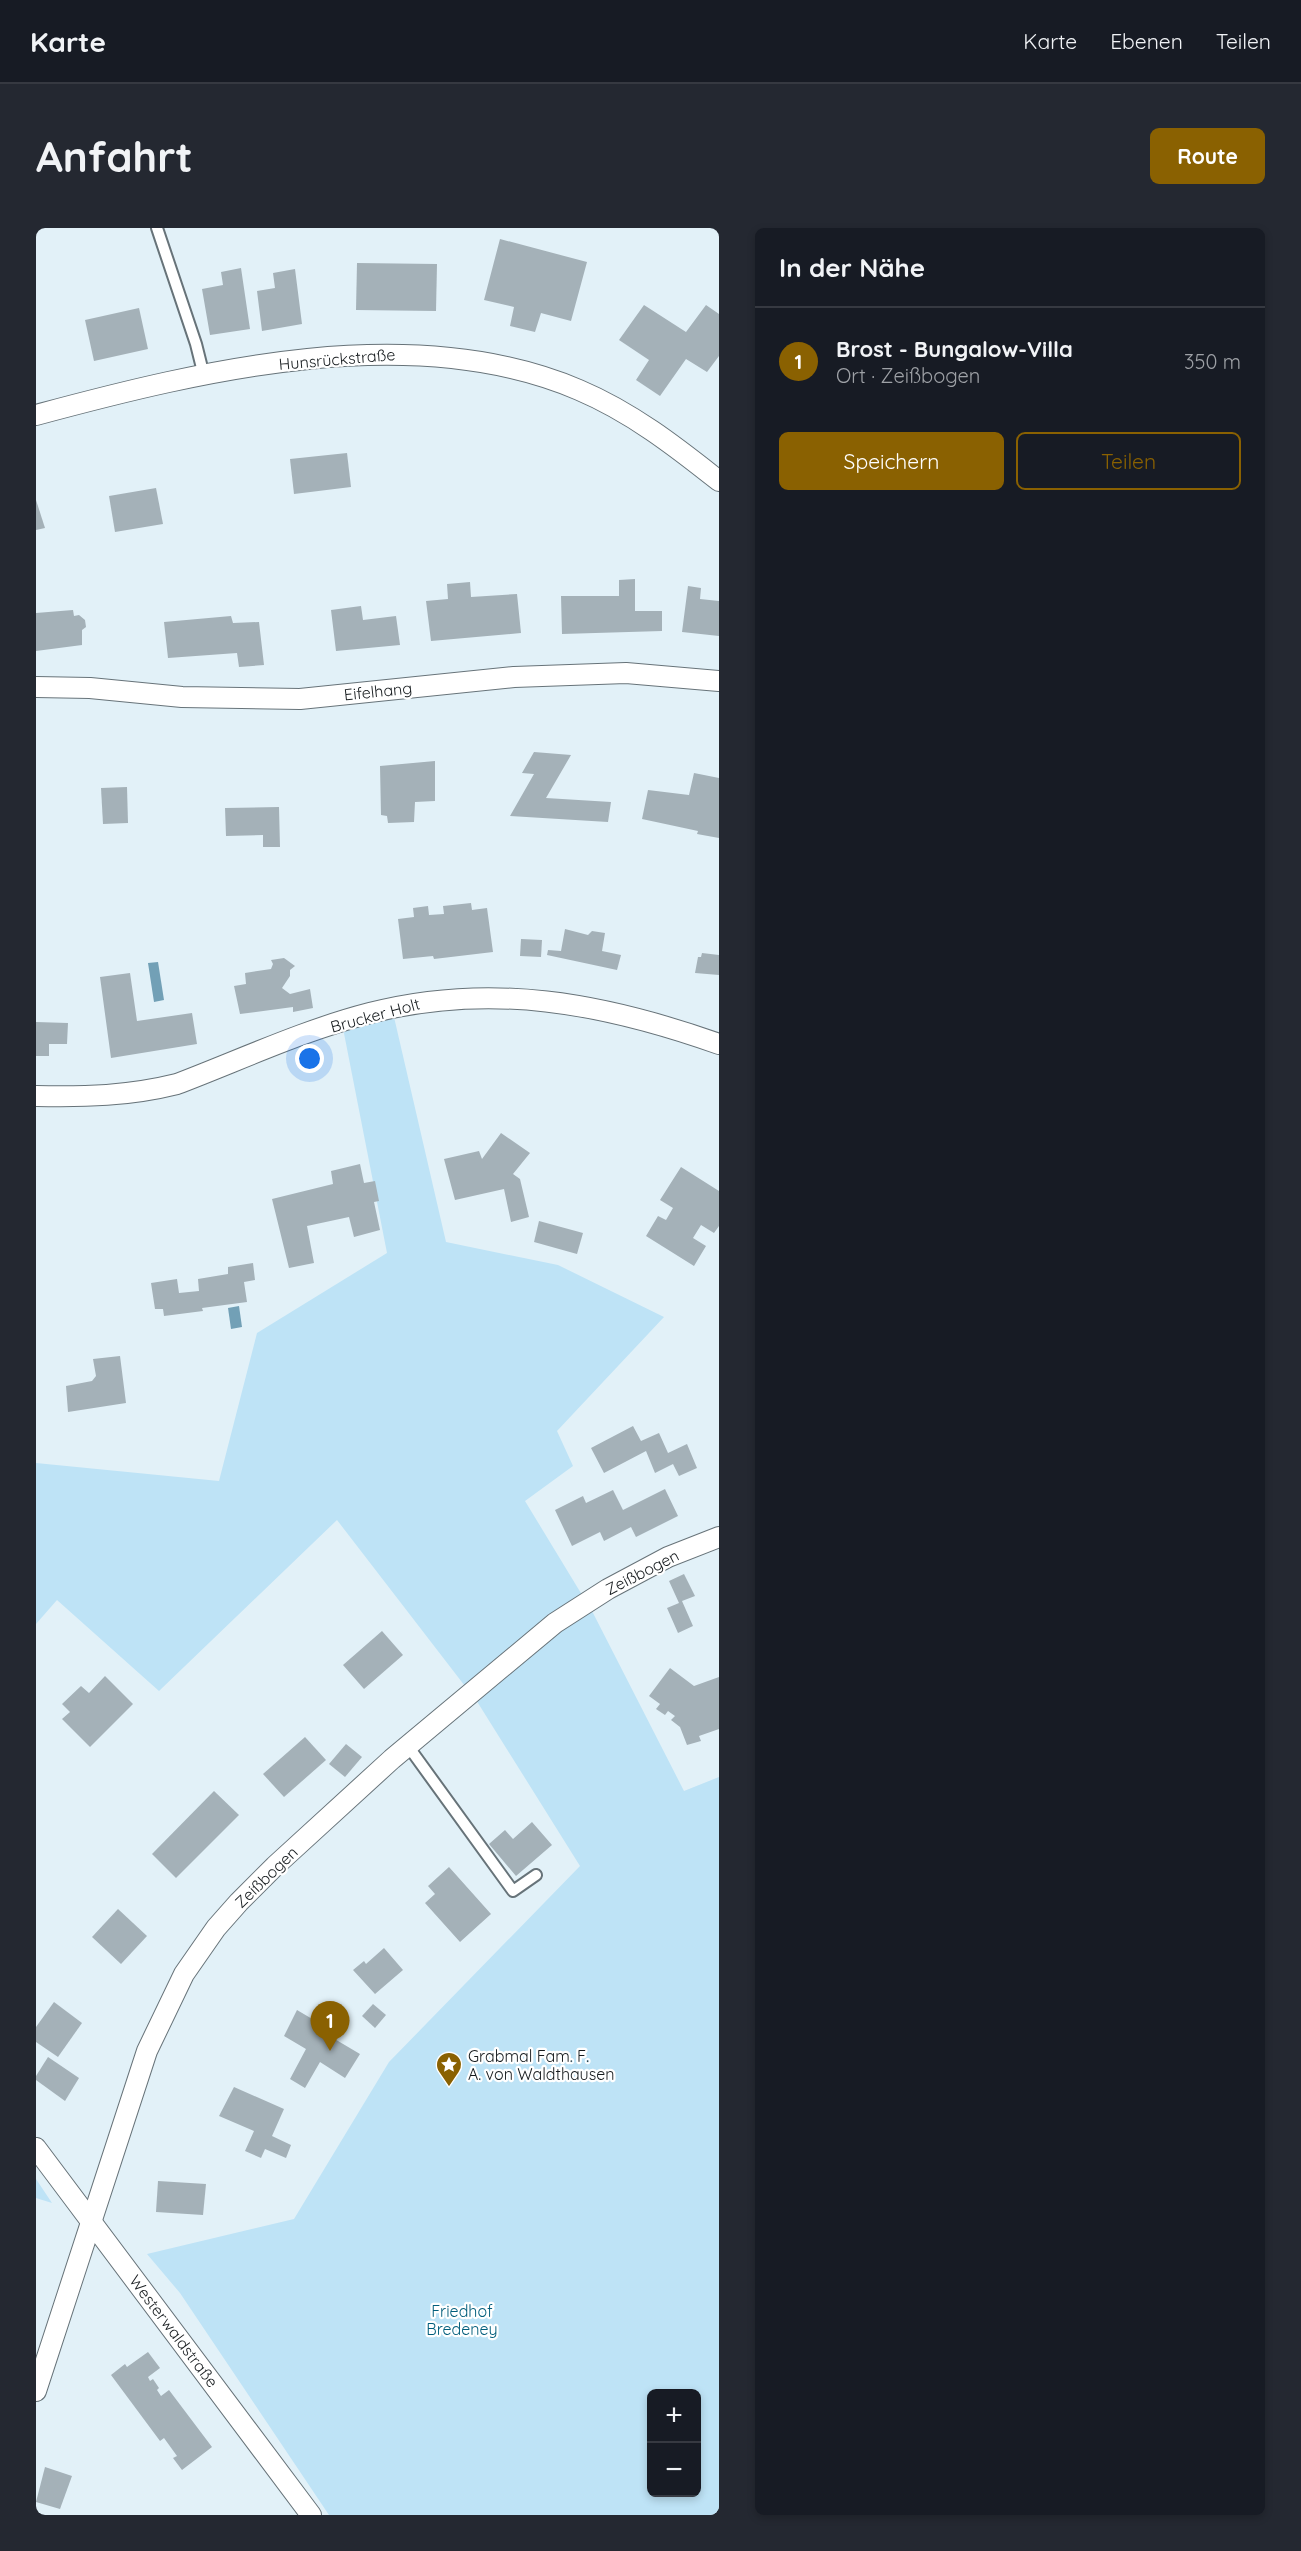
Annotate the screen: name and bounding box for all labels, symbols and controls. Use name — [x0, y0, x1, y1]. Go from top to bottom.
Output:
text: Karte — [30, 24, 106, 59]
text: Karte — [1023, 28, 1077, 54]
text: Ebenen — [1110, 28, 1183, 54]
text: Teilen — [1216, 28, 1271, 54]
button: Route — [1150, 128, 1265, 184]
text: Anfahrt — [36, 130, 193, 183]
text: In der Nähe — [779, 251, 925, 284]
text: Brost - Bungalow-Villa — [836, 335, 1073, 363]
street label: Hunsrückstraße — [278, 344, 396, 374]
text: 1 — [795, 349, 802, 374]
text: 350 m — [1184, 349, 1241, 374]
text: Ort · Zeißbogen — [836, 363, 980, 388]
button: Speichern — [779, 432, 1004, 490]
button: Teilen — [1016, 432, 1241, 490]
street label: Eifelhang — [343, 677, 413, 705]
street label: Brucker Holt — [328, 993, 422, 1037]
your location — [295, 1044, 324, 1073]
street label: Zeißbogen — [602, 1545, 682, 1599]
street label: Zeißbogen — [230, 1842, 302, 1912]
pin: 1 — [310, 2002, 350, 2051]
place label: Grabmal Fam. F. A. von Waldthausen — [468, 2046, 614, 2084]
place icon: Grabmal Fam. F. A. von Waldthausen — [434, 2050, 464, 2088]
street label: Westerwaldstraße — [125, 2271, 223, 2391]
park label: Friedhof Bredeney — [426, 2301, 498, 2339]
map controls — [647, 2389, 701, 2497]
button: + — [647, 2389, 701, 2443]
button: − — [647, 2443, 701, 2497]

